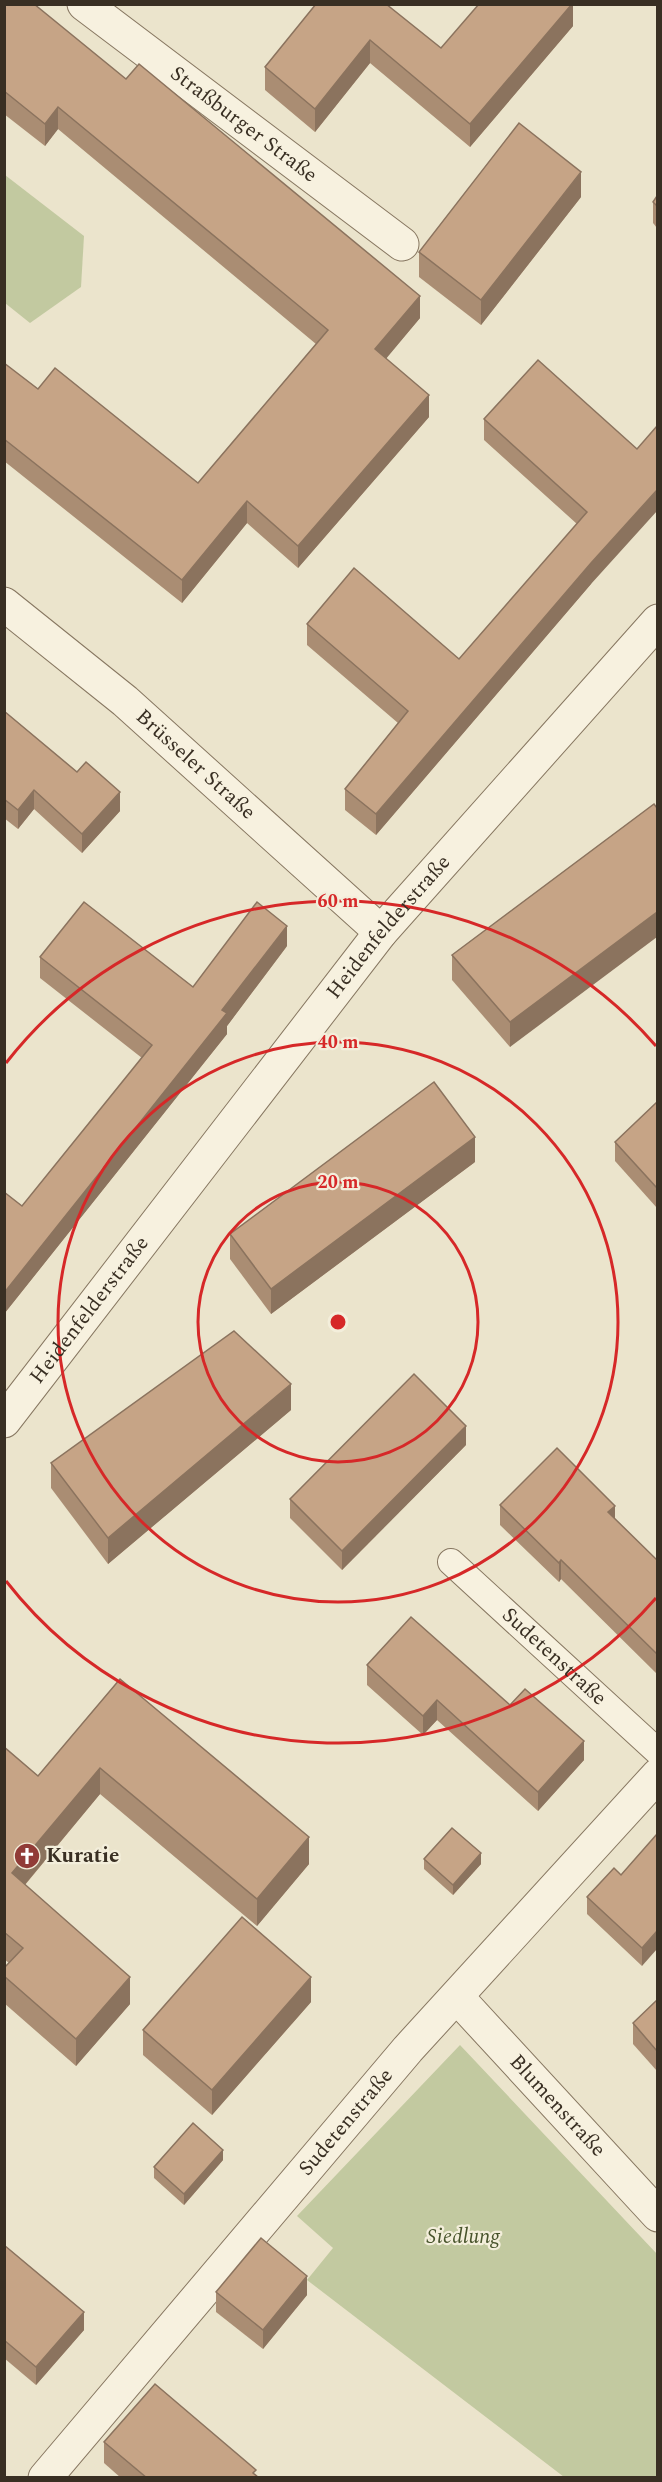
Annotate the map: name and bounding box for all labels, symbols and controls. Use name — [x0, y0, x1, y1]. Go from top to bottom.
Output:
street label: Straßburger Straße — [163, 58, 324, 191]
street label: Brüsseler Straße — [128, 702, 263, 828]
street label: Heidenfelderstraße — [319, 848, 458, 1006]
text: 60 m — [318, 888, 358, 915]
text: 40 m — [318, 1029, 358, 1056]
text: 20 m — [318, 1169, 358, 1196]
street label: Heidenfelderstraße — [22, 1229, 157, 1391]
centre of rings — [328, 1312, 348, 1332]
street label: Sudetenstraße — [494, 1600, 614, 1713]
place label: Kuratie — [46, 1840, 119, 1872]
church icon: Kuratie — [12, 1841, 42, 1871]
street label: Blumenstraße — [501, 2047, 613, 2165]
street label: Sudetenstraße — [291, 2061, 401, 2183]
park label: Siedlung — [426, 2221, 500, 2253]

